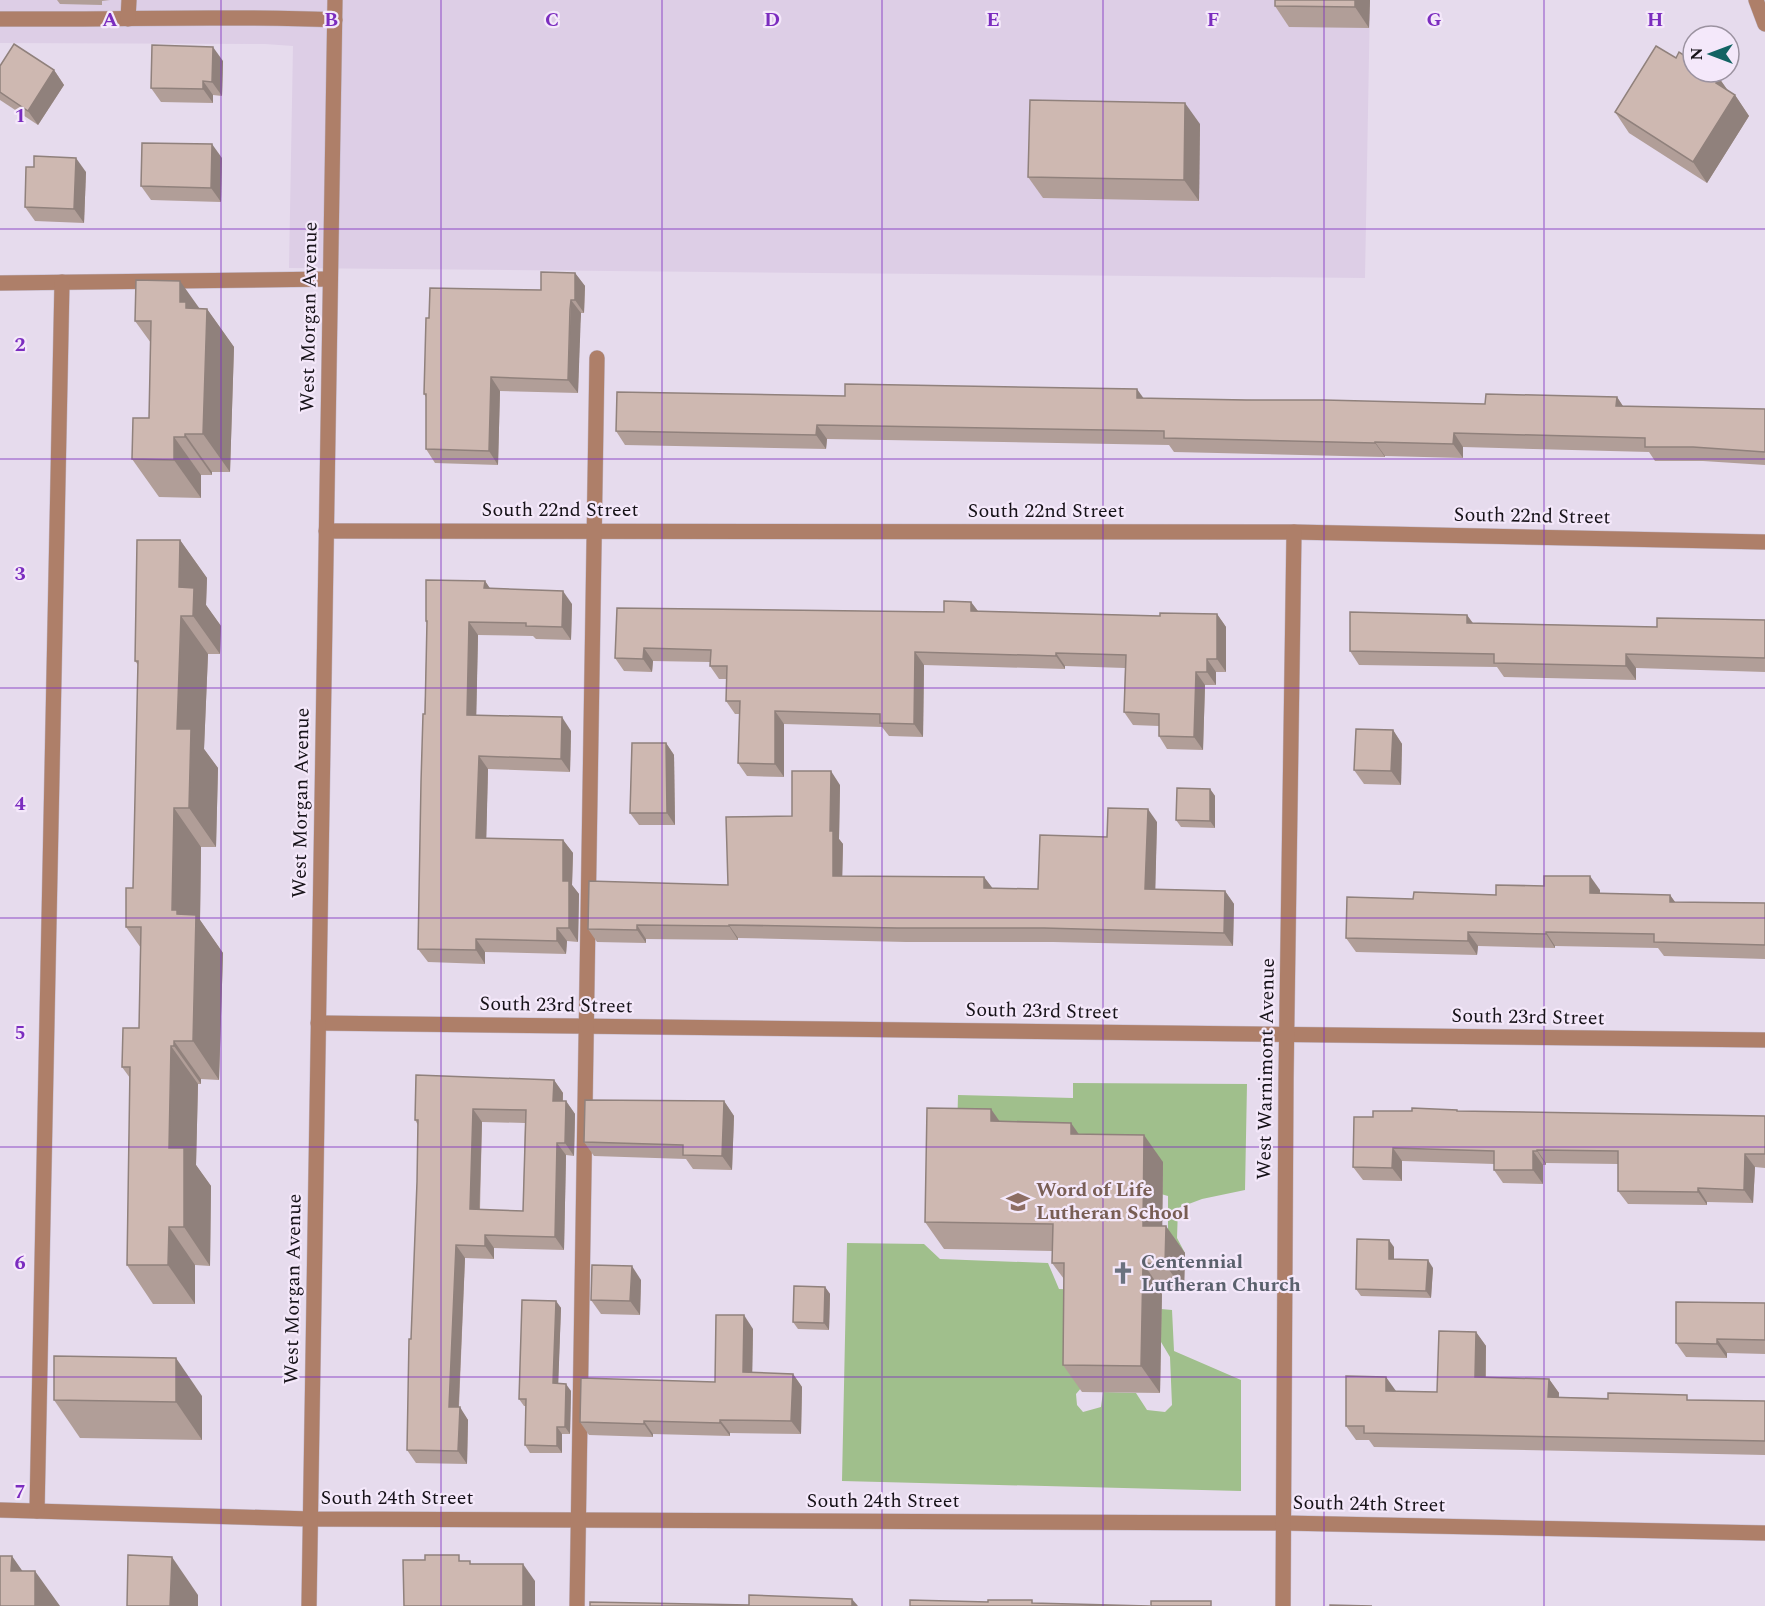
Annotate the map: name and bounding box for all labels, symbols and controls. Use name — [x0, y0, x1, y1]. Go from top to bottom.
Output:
text: A — [102, 5, 118, 35]
text: B — [324, 5, 338, 35]
text: C — [545, 5, 559, 35]
text: D — [764, 5, 780, 35]
text: E — [986, 5, 1000, 35]
text: F — [1207, 5, 1219, 35]
text: G — [1426, 5, 1442, 35]
text: H — [1647, 5, 1663, 35]
north arrow — [1681, 24, 1741, 84]
text: N — [1685, 47, 1709, 61]
text: 1 — [14, 101, 26, 131]
street label: West Morgan Avenue — [292, 222, 326, 412]
text: 2 — [14, 330, 26, 360]
street label: South 22nd Street — [481, 495, 639, 525]
street label: South 22nd Street — [967, 496, 1125, 526]
street label: South 22nd Street — [1453, 500, 1611, 532]
text: 3 — [14, 559, 26, 589]
street label: West Morgan Avenue — [284, 708, 318, 898]
text: 4 — [14, 789, 26, 819]
street label: West Warnimont Avenue — [1249, 958, 1283, 1180]
street label: South 23rd Street — [479, 989, 633, 1021]
street label: South 23rd Street — [965, 995, 1119, 1027]
street label: South 23rd Street — [1451, 1001, 1605, 1033]
text: 5 — [14, 1018, 26, 1048]
place label: Word of Life Lutheran School — [1036, 1175, 1189, 1228]
school or university icon: Word of Life Lutheran School — [1005, 1189, 1031, 1215]
street label: West Morgan Avenue — [276, 1194, 310, 1384]
place label: Centennial Lutheran Church — [1141, 1247, 1301, 1300]
text: 6 — [14, 1248, 26, 1278]
church icon: Centennial Lutheran Church — [1110, 1260, 1136, 1286]
text: 7 — [14, 1477, 26, 1507]
street label: South 24th Street — [321, 1483, 473, 1513]
street label: South 24th Street — [807, 1486, 959, 1516]
street label: South 24th Street — [1292, 1488, 1446, 1520]

